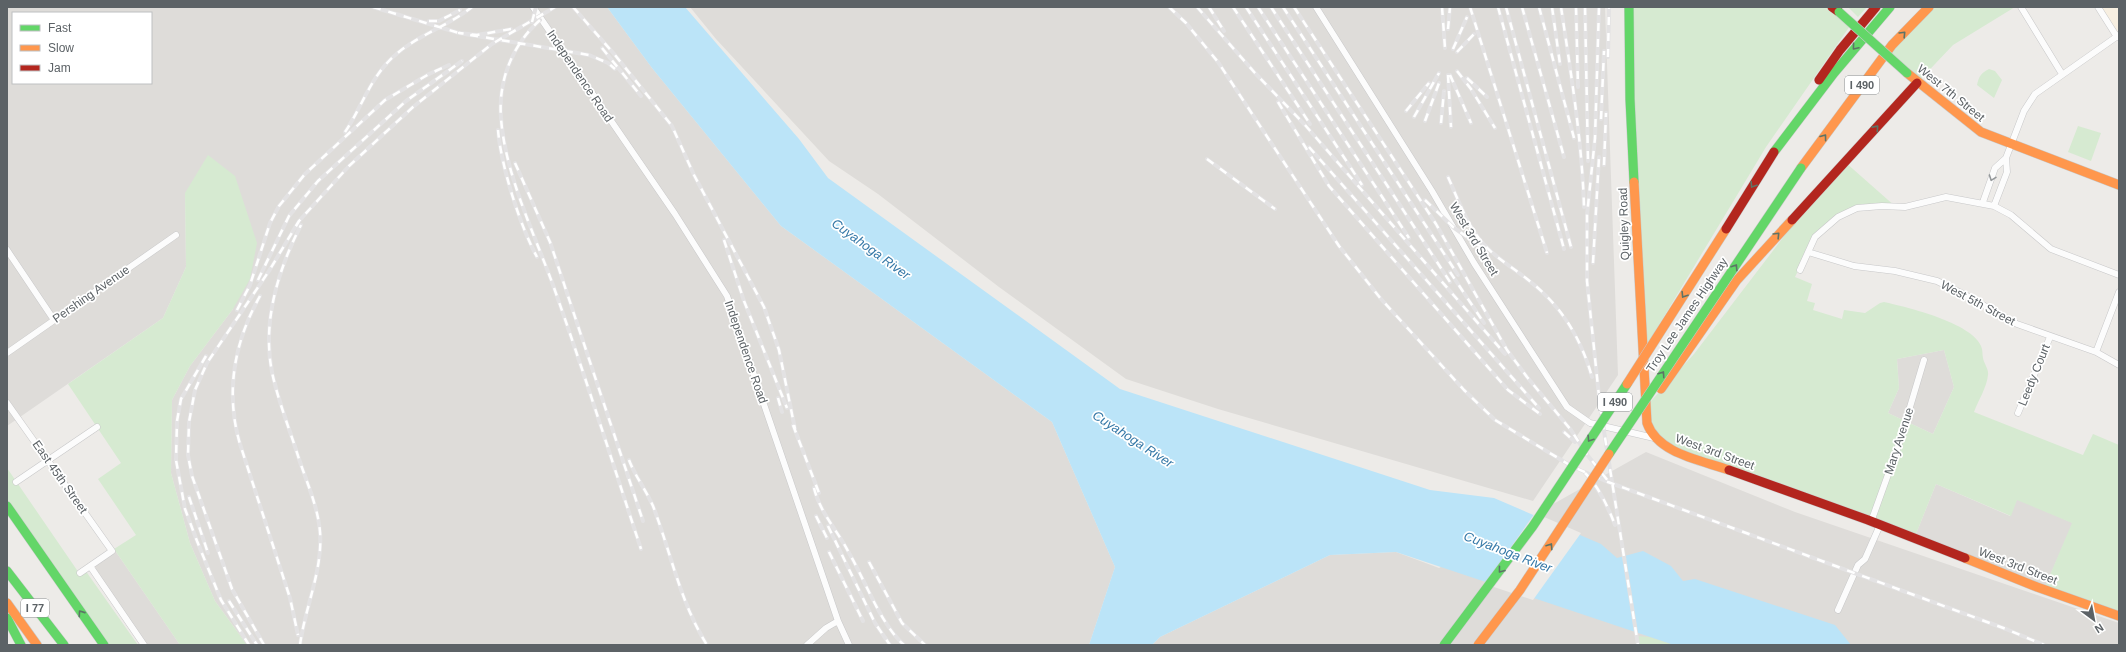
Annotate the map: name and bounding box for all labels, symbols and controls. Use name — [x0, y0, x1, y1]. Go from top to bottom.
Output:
legend — [12, 12, 152, 84]
text: Fast — [48, 21, 72, 35]
street label: Independence Road — [544, 27, 616, 125]
one-way arrow — [1898, 31, 1906, 39]
text: Slow — [48, 41, 74, 55]
one-way arrow — [1853, 42, 1860, 50]
text: Jam — [48, 61, 71, 75]
street label: West 7th Street — [1915, 62, 1988, 125]
road number: I 490 — [1845, 76, 1879, 94]
one-way arrow — [1872, 125, 1879, 132]
one-way arrow — [1819, 134, 1826, 141]
one-way arrow — [1988, 175, 1996, 182]
one-way arrow — [1750, 181, 1758, 188]
street label: Quigley Road — [1616, 187, 1632, 261]
street label: West 3rd Street — [1447, 200, 1502, 279]
water label: Cuyahoga River — [829, 216, 914, 283]
one-way arrow — [1772, 232, 1780, 240]
street label: Troy Lee James Highway — [1643, 255, 1731, 375]
street label: Pershing Avenue — [50, 262, 132, 326]
one-way arrow — [1730, 264, 1737, 271]
street label: West 5th Street — [1938, 277, 2018, 329]
one-way arrow — [1681, 291, 1688, 298]
street label: Independence Road — [722, 299, 770, 405]
street label: Leedy Court — [2015, 341, 2053, 408]
one-way arrow — [1657, 371, 1665, 378]
road number: I 490 — [1598, 393, 1632, 411]
street label: Mary Avenue — [1882, 405, 1917, 476]
water label: Cuyahoga River — [1090, 407, 1177, 471]
street label: West 3rd Street — [1674, 431, 1757, 473]
one-way arrow — [1587, 435, 1595, 442]
street label: East 45th Street — [30, 438, 91, 517]
water label: Cuyahoga River — [1462, 528, 1555, 576]
one-way arrow — [1545, 543, 1552, 550]
street label: West 3rd Street — [1977, 545, 2060, 588]
one-way arrow — [1499, 565, 1506, 572]
road number: I 77 — [21, 599, 49, 617]
north arrow — [2074, 600, 2114, 640]
one-way arrow — [78, 610, 86, 617]
text: N — [2093, 621, 2106, 636]

